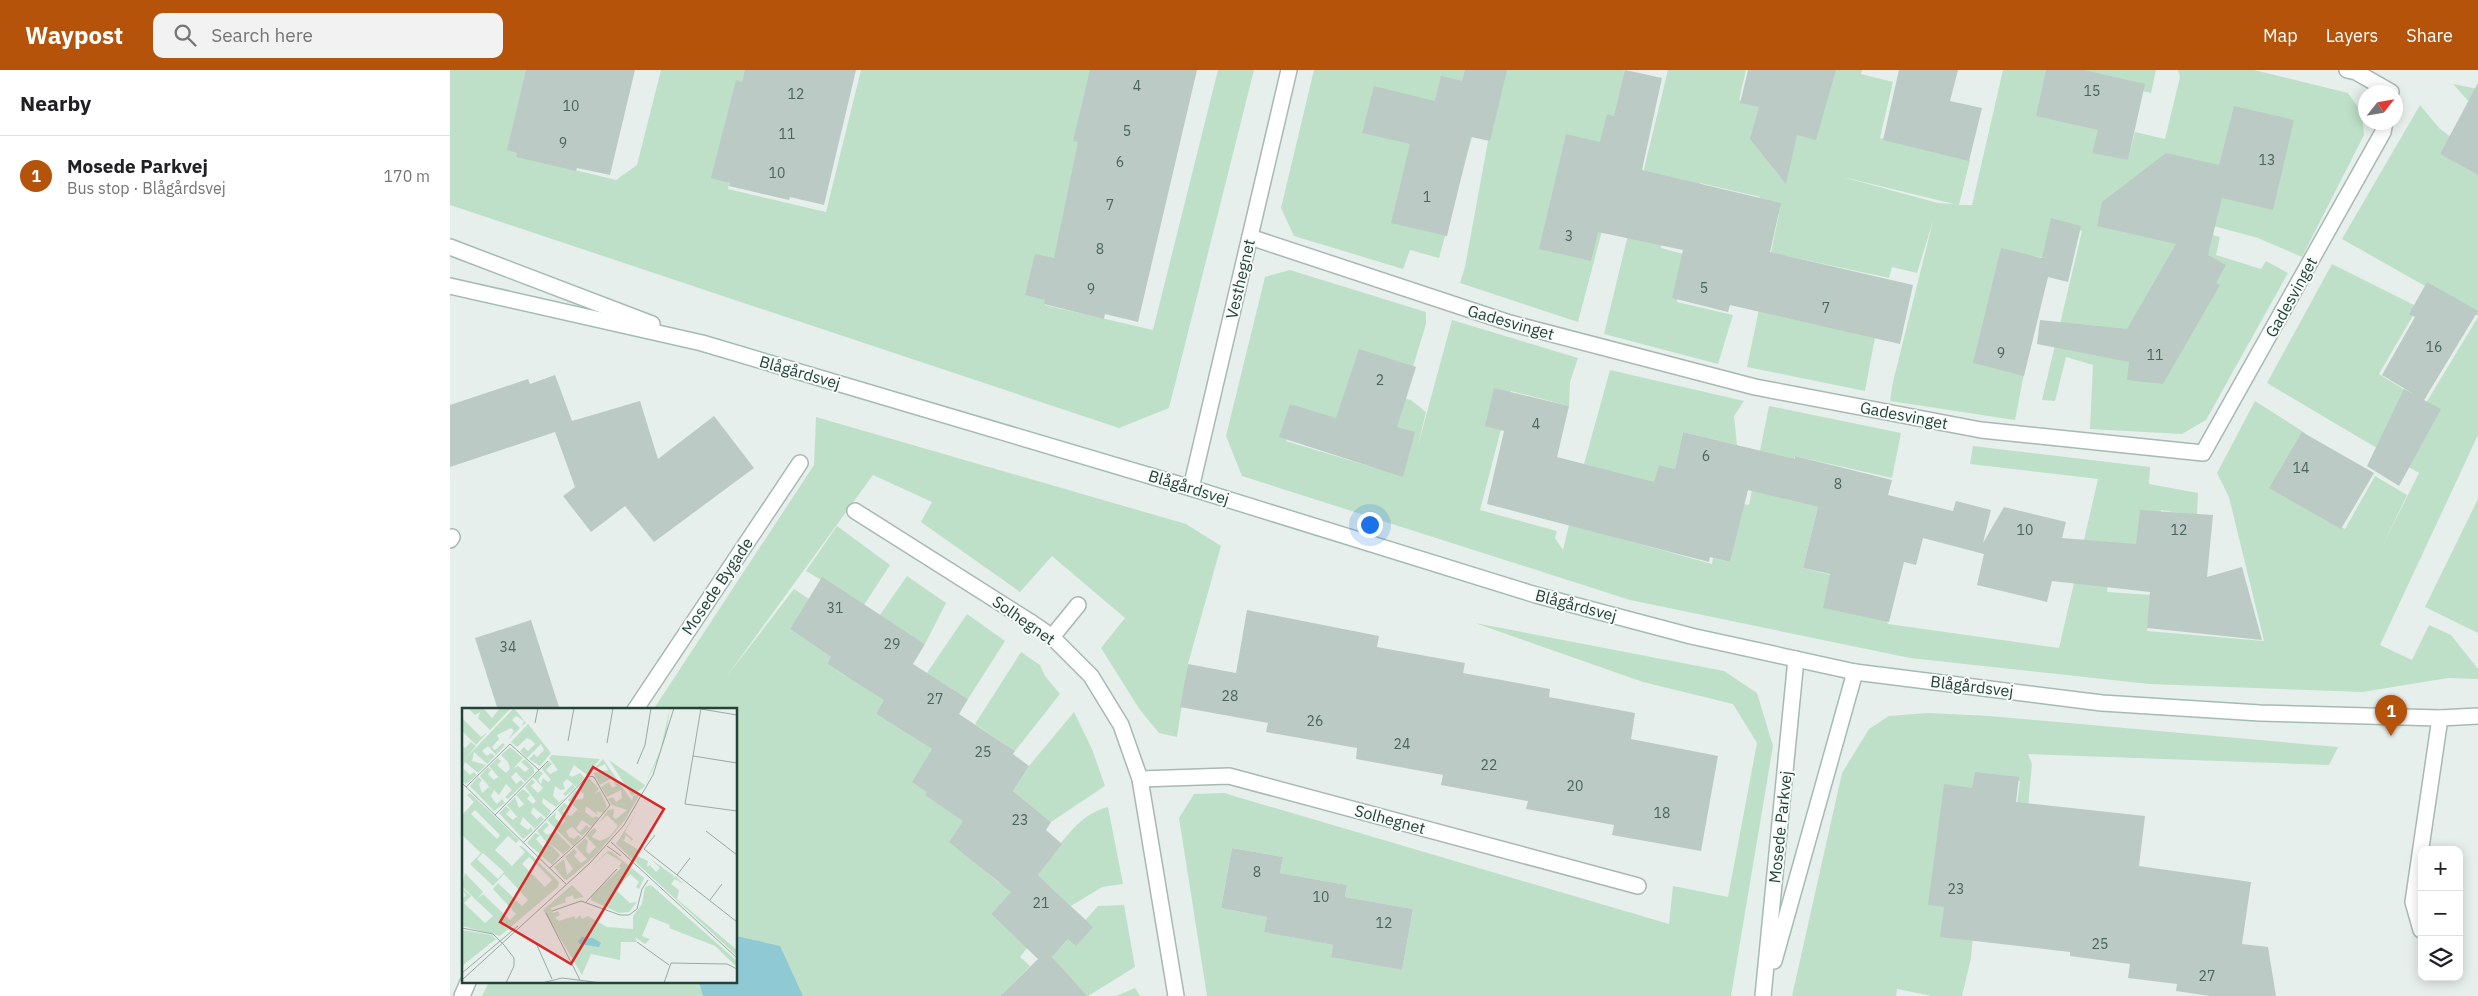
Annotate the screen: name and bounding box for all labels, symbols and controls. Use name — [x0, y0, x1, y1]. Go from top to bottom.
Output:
search box — [153, 13, 503, 58]
text: Waypost — [25, 19, 123, 51]
icon: search — [171, 21, 199, 49]
text: Search here — [211, 23, 313, 47]
text: Map — [2263, 24, 2298, 47]
text: Layers — [2326, 24, 2378, 47]
text: Share — [2406, 24, 2453, 47]
house number: 4 — [1133, 77, 1141, 95]
house number: 15 — [2084, 82, 2100, 100]
house number: 12 — [788, 85, 804, 103]
north arrow — [2358, 85, 2403, 130]
text: Nearby — [20, 89, 91, 117]
house number: 10 — [563, 97, 579, 115]
house number: 5 — [1123, 122, 1131, 140]
house number: 11 — [779, 125, 795, 143]
house number: 9 — [559, 134, 567, 152]
house number: 13 — [2259, 151, 2275, 169]
house number: 6 — [1116, 153, 1124, 171]
text: Mosede Parkvej — [67, 154, 208, 178]
house number: 10 — [769, 164, 785, 182]
text: 1 — [31, 166, 41, 186]
text: 170 m — [383, 166, 430, 186]
text: Bus stop · Blågårdsvej — [67, 178, 226, 198]
house number: 1 — [1423, 188, 1431, 206]
house number: 7 — [1106, 196, 1114, 214]
house number: 3 — [1565, 227, 1573, 245]
street label: Vesthegnet — [1221, 237, 1259, 321]
house number: 8 — [1096, 240, 1104, 258]
street label: Gadesvinget — [2261, 253, 2321, 341]
house number: 5 — [1700, 279, 1708, 297]
house number: 9 — [1087, 280, 1095, 298]
house number: 7 — [1822, 299, 1830, 317]
street label: Gadesvinget — [1465, 300, 1557, 344]
house number: 16 — [2426, 338, 2442, 356]
house number: 9 — [1997, 344, 2005, 362]
house number: 11 — [2147, 346, 2163, 364]
street label: Blågårdsvej — [757, 351, 843, 393]
house number: 2 — [1376, 371, 1384, 389]
street label: Gadesvinget — [1858, 397, 1950, 433]
house number: 4 — [1532, 415, 1540, 433]
house number: 6 — [1702, 447, 1710, 465]
house number: 14 — [2293, 459, 2309, 477]
street label: Blågårdsvej — [1146, 465, 1232, 509]
house number: 8 — [1834, 475, 1842, 493]
your location — [1357, 512, 1383, 538]
house number: 10 — [2017, 521, 2033, 539]
house number: 12 — [2171, 521, 2187, 539]
street label: Mosede Bygade — [677, 533, 757, 639]
street label: Blågårdsvej — [1533, 585, 1619, 625]
street label: Solhegnet — [989, 591, 1059, 649]
house number: 31 — [827, 599, 843, 617]
house number: 29 — [884, 635, 900, 653]
house number: 34 — [500, 638, 516, 656]
street label: Blågårdsvej — [1929, 671, 2015, 701]
house number: 28 — [1222, 687, 1238, 705]
house number: 27 — [927, 690, 943, 708]
pin: 1 — [2375, 695, 2407, 736]
inset map — [462, 708, 738, 984]
house number: 26 — [1307, 712, 1323, 730]
house number: 24 — [1394, 735, 1410, 753]
house number: 25 — [975, 743, 991, 761]
house number: 22 — [1481, 756, 1497, 774]
street label: Mosede Parkvej — [1764, 770, 1796, 884]
house number: 20 — [1567, 777, 1583, 795]
street label: Solhegnet — [1352, 800, 1428, 838]
house number: 18 — [1654, 804, 1670, 822]
house number: 23 — [1012, 811, 1028, 829]
map controls — [2418, 846, 2463, 981]
button: + — [2418, 846, 2463, 891]
house number: 8 — [1253, 863, 1261, 881]
house number: 23 — [1948, 880, 1964, 898]
house number: 10 — [1313, 888, 1329, 906]
button: − — [2418, 891, 2463, 936]
house number: 21 — [1033, 894, 1049, 912]
house number: 12 — [1376, 914, 1392, 932]
house number: 25 — [2092, 935, 2108, 953]
button: layers — [2418, 936, 2463, 981]
house number: 27 — [2199, 967, 2215, 985]

